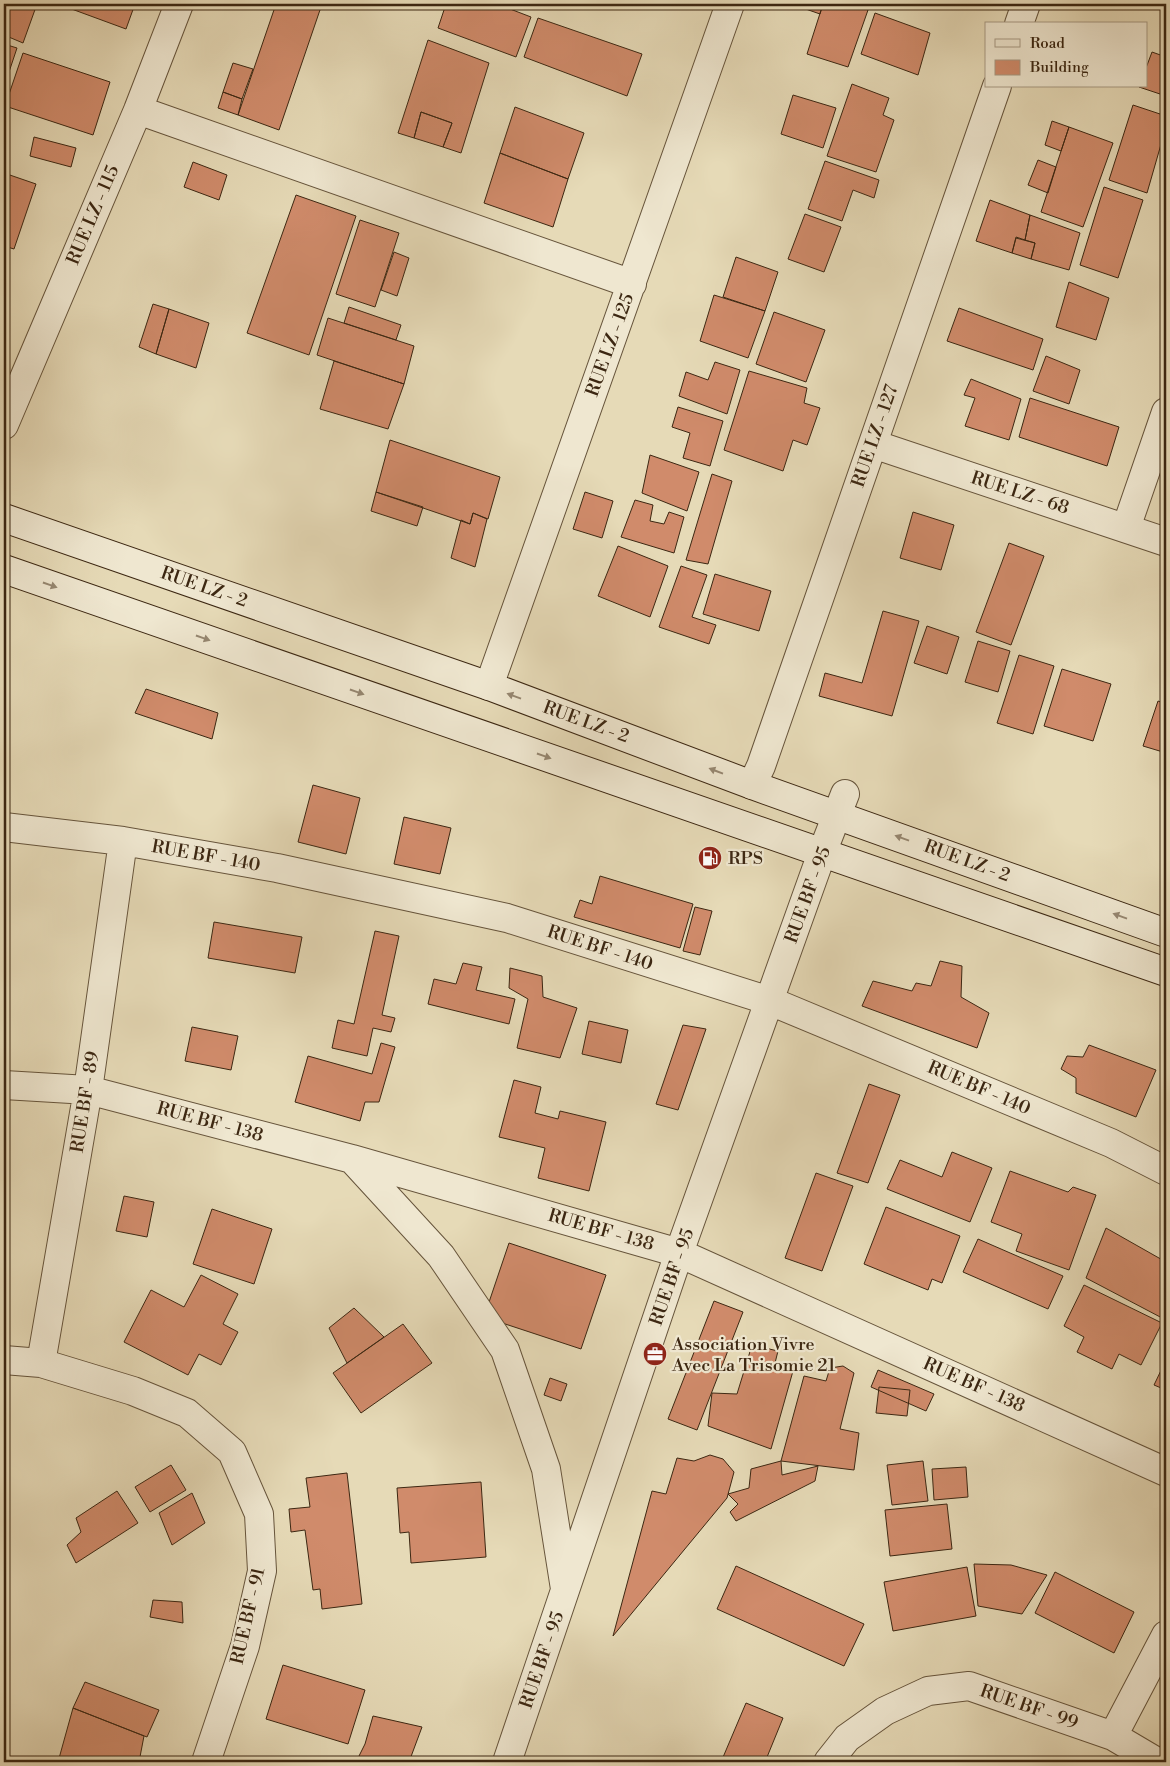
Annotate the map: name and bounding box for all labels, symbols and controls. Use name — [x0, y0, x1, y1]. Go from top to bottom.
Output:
legend — [985, 22, 1148, 88]
text: Road — [1030, 34, 1065, 53]
text: Building — [1029, 58, 1089, 77]
street label: RUE LZ - 115 — [62, 162, 124, 268]
street label: RUE LZ - 125 — [581, 290, 639, 400]
street label: RUE LZ - 127 — [847, 382, 903, 490]
street label: RUE LZ - 68 — [968, 466, 1072, 520]
street label: RUE LZ - 2 — [158, 561, 250, 613]
one-way arrow — [43, 581, 58, 589]
one-way arrow — [196, 635, 211, 643]
one-way arrow — [350, 688, 365, 696]
one-way arrow — [506, 692, 521, 700]
street label: RUE LZ - 2 — [540, 696, 632, 748]
one-way arrow — [536, 753, 551, 760]
one-way arrow — [708, 767, 723, 774]
one-way arrow — [894, 834, 909, 841]
street label: RUE BF - 140 — [150, 835, 262, 877]
street label: RUE LZ - 2 — [921, 835, 1013, 887]
street label: RUE BF - 95 — [780, 843, 836, 947]
fuel station icon: RPS — [697, 845, 723, 871]
place label: RPS — [728, 847, 763, 870]
one-way arrow — [1113, 912, 1128, 919]
street label: RUE BF - 140 — [544, 920, 656, 976]
street label: RUE BF - 89 — [66, 1050, 104, 1154]
street label: RUE BF - 140 — [924, 1056, 1034, 1120]
street label: RUE BF - 138 — [154, 1097, 266, 1147]
street label: RUE BF - 138 — [545, 1204, 657, 1256]
street label: RUE BF - 95 — [645, 1225, 699, 1329]
place label: Association Vivre Avec La Trisomie 21 — [671, 1333, 836, 1377]
office icon: Association Vivre Avec La Trisomie 21 — [642, 1341, 668, 1367]
street label: RUE BF - 138 — [919, 1352, 1029, 1418]
street label: RUE BF - 91 — [226, 1565, 270, 1667]
street label: RUE BF - 95 — [515, 1608, 569, 1712]
street label: RUE BF - 99 — [977, 1679, 1081, 1735]

